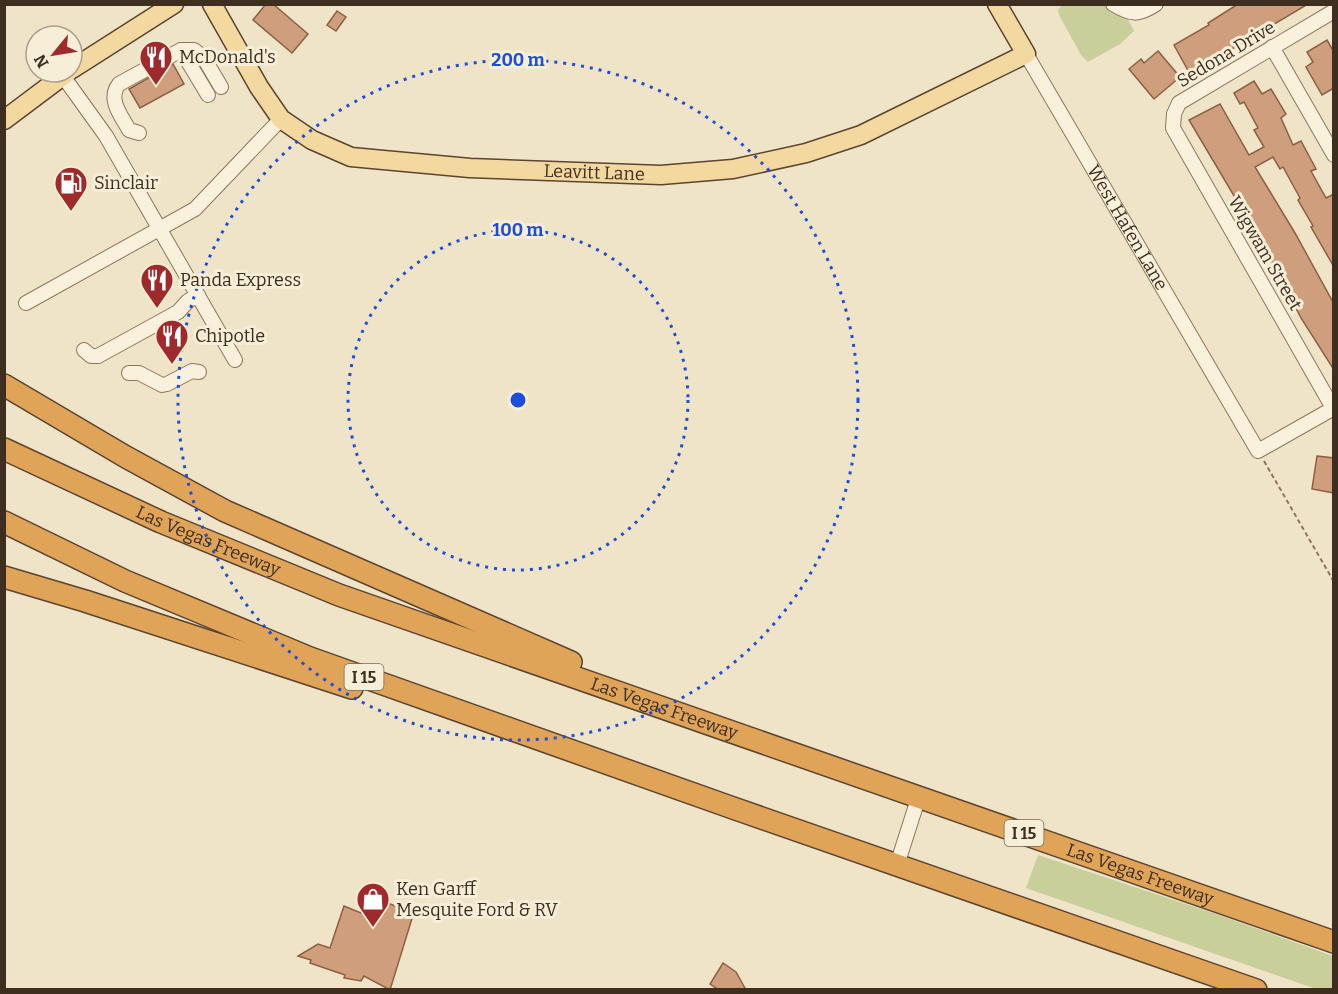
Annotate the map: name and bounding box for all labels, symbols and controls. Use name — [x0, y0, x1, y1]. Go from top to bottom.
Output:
street label: Sedona Drive — [1173, 16, 1279, 92]
north arrow — [24, 24, 84, 84]
restaurant icon: McDonald's — [138, 39, 174, 86]
place label: McDonald's — [179, 46, 276, 68]
text: 200 m — [491, 49, 545, 71]
text: N — [30, 51, 53, 71]
street label: Leavitt Lane — [543, 160, 645, 185]
street label: West Hafen Lane — [1082, 161, 1173, 294]
fuel station icon: Sinclair — [53, 165, 89, 212]
place label: Sinclair — [94, 172, 158, 194]
street label: Wigwam Street — [1223, 192, 1307, 314]
text: 100 m — [492, 219, 544, 241]
restaurant icon: Panda Express — [139, 262, 175, 309]
place label: Panda Express — [180, 269, 301, 291]
restaurant icon: Chipotle — [154, 318, 190, 365]
place label: Chipotle — [195, 325, 265, 347]
centre of rings — [508, 390, 528, 410]
street label: Las Vegas Freeway — [132, 501, 284, 581]
road number: I 15 — [344, 664, 384, 690]
street label: Las Vegas Freeway — [588, 673, 741, 744]
road number: I 15 — [1004, 820, 1044, 846]
street label: Las Vegas Freeway — [1064, 839, 1217, 910]
place label: Ken Garff Mesquite Ford & RV — [396, 878, 558, 921]
shop icon: Ken Garff Mesquite Ford & RV — [355, 881, 391, 928]

